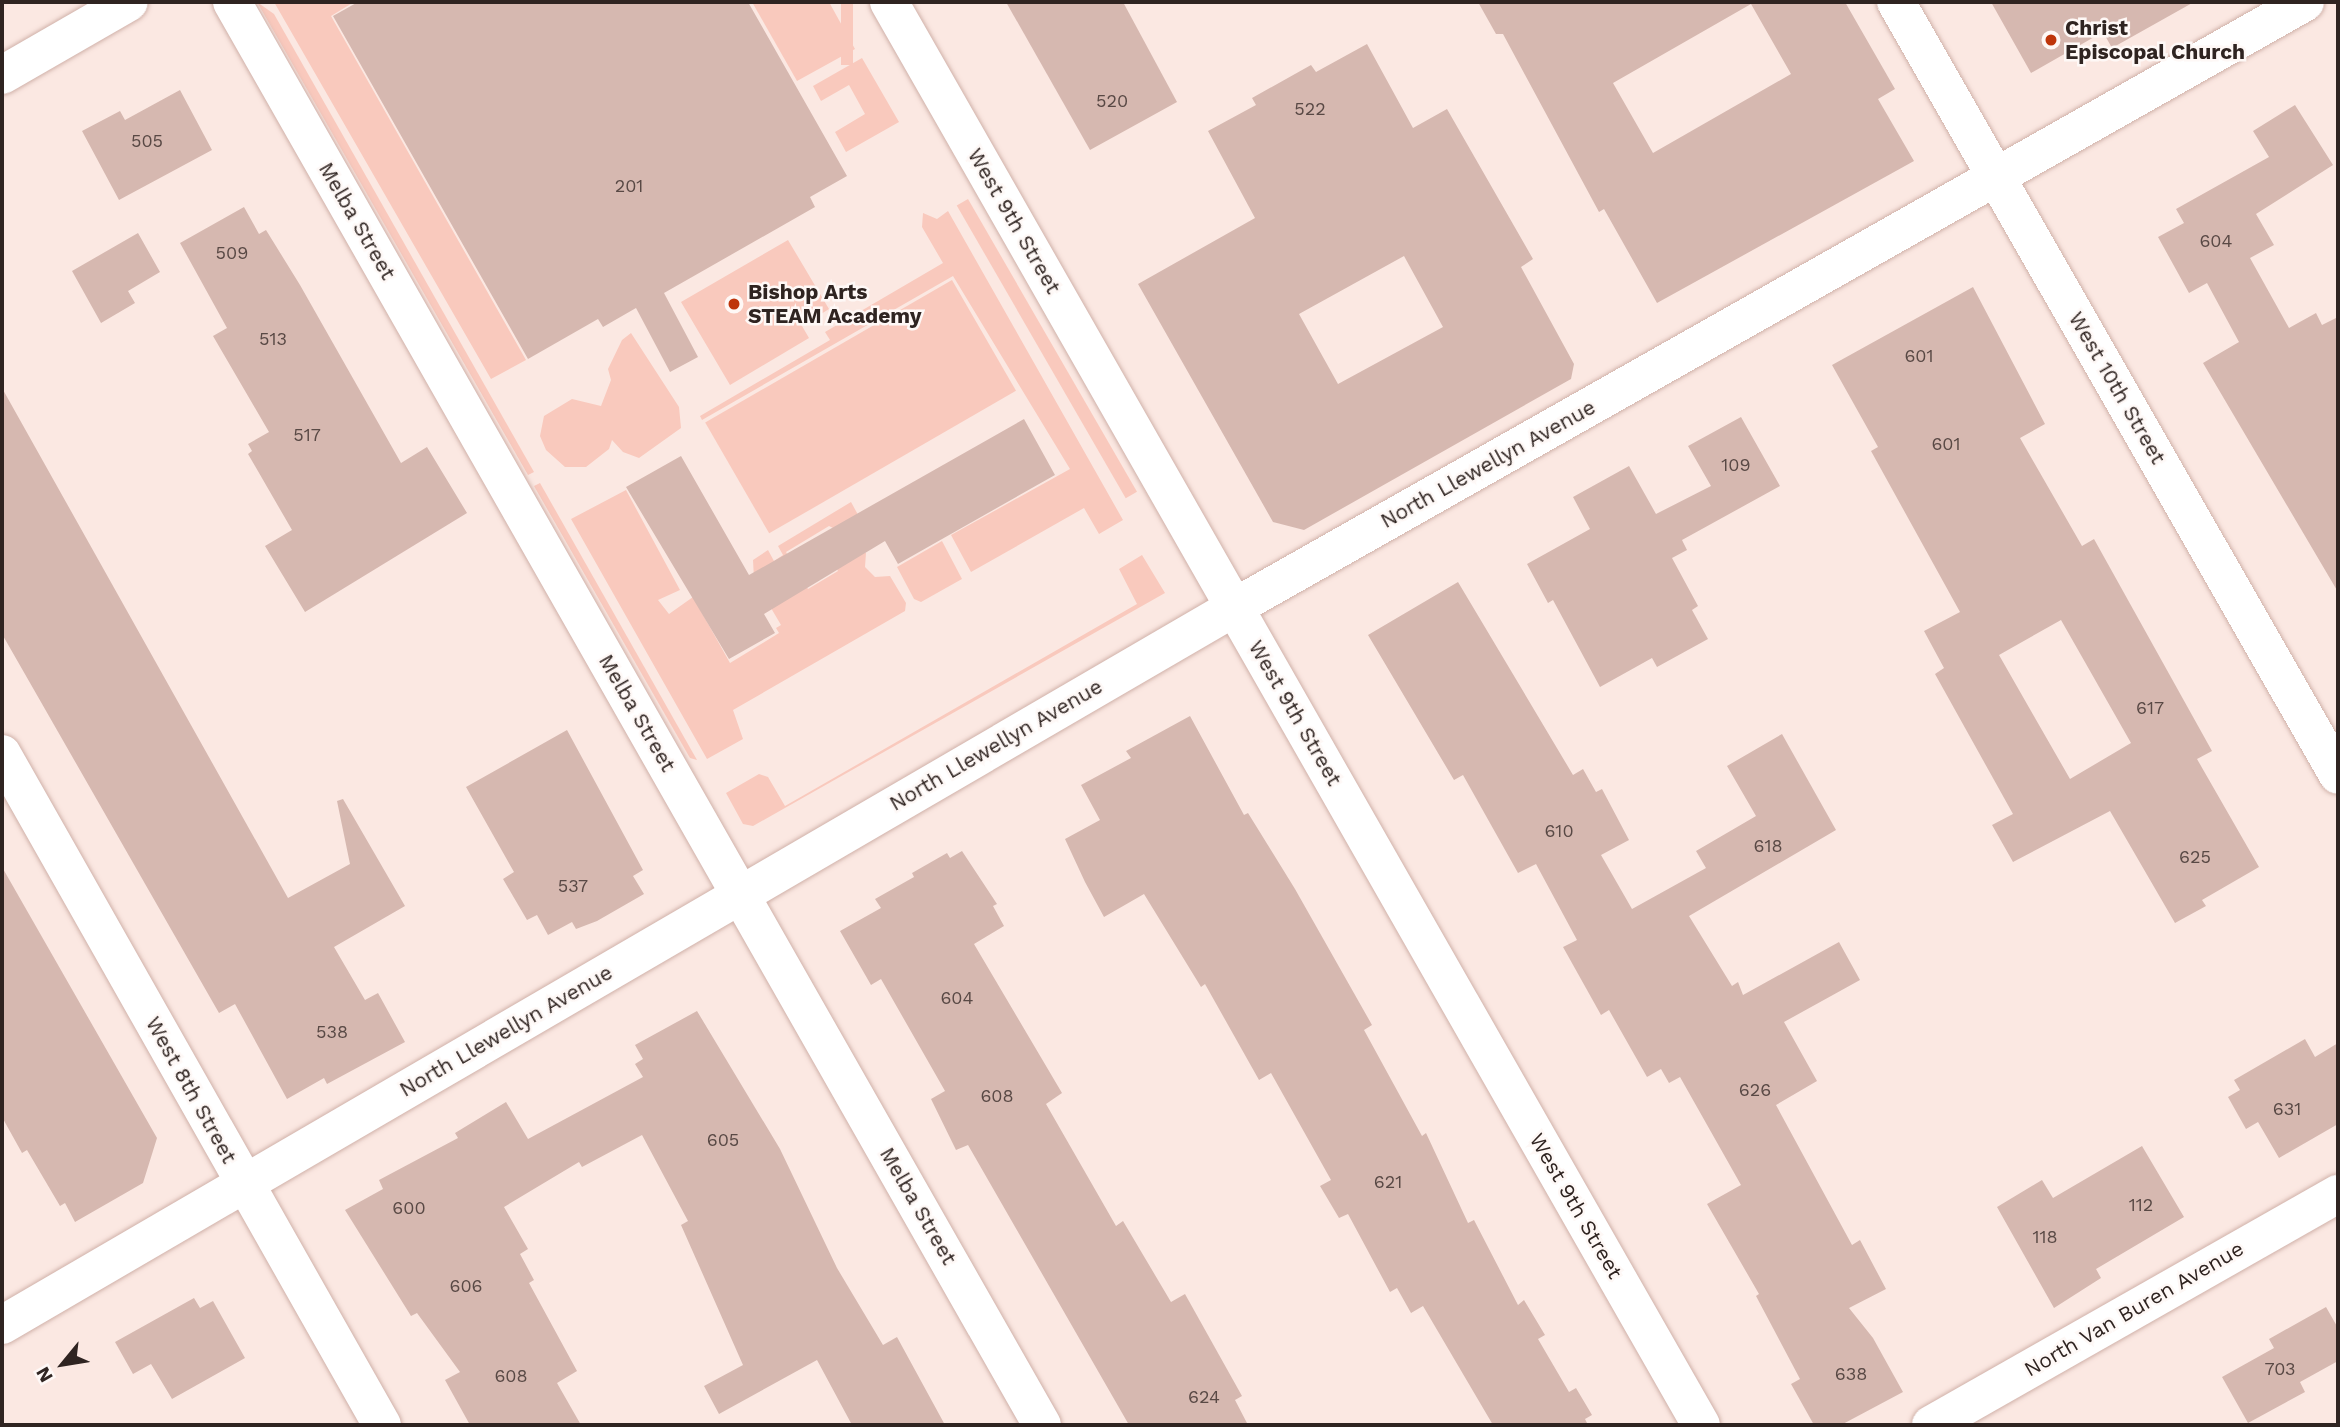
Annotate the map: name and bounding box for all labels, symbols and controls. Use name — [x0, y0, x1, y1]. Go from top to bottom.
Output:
place label: Christ Episcopal Church — [2065, 15, 2245, 65]
marker: Christ Episcopal Church — [2043, 32, 2059, 48]
house number: 520 — [1096, 90, 1128, 112]
house number: 522 — [1294, 98, 1326, 120]
house number: 505 — [131, 130, 163, 152]
street label: West 9th Street — [962, 144, 1066, 298]
street label: Melba Street — [313, 158, 401, 284]
house number: 201 — [615, 175, 643, 197]
house number: 604 — [2199, 230, 2233, 252]
house number: 509 — [216, 242, 248, 264]
place label: Bishop Arts STEAM Academy — [748, 279, 922, 329]
marker: Bishop Arts STEAM Academy — [726, 296, 742, 312]
street label: West 10th Street — [2063, 307, 2171, 469]
house number: 513 — [259, 328, 287, 350]
house number: 601 — [1904, 345, 1934, 367]
street label: North Llewellyn Avenue — [1376, 394, 1600, 534]
house number: 517 — [293, 424, 321, 446]
house number: 601 — [1931, 433, 1961, 455]
house number: 109 — [1721, 454, 1751, 476]
street label: West 9th Street — [1243, 636, 1347, 790]
street label: Melba Street — [593, 650, 681, 776]
street label: North Llewellyn Avenue — [885, 673, 1107, 817]
house number: 617 — [2136, 697, 2164, 719]
house number: 610 — [1544, 820, 1574, 842]
house number: 618 — [1753, 835, 1783, 857]
house number: 625 — [2179, 846, 2211, 868]
house number: 537 — [558, 875, 588, 897]
street label: North Llewellyn Avenue — [395, 959, 617, 1103]
house number: 604 — [940, 987, 974, 1009]
street label: West 8th Street — [140, 1012, 242, 1168]
house number: 538 — [316, 1021, 348, 1043]
house number: 626 — [1739, 1079, 1771, 1101]
house number: 608 — [980, 1085, 1014, 1107]
house number: 631 — [2273, 1098, 2301, 1120]
house number: 605 — [707, 1129, 739, 1151]
street label: West 9th Street — [1524, 1129, 1628, 1283]
street label: Melba Street — [874, 1143, 962, 1269]
house number: 621 — [1374, 1171, 1402, 1193]
house number: 112 — [2129, 1194, 2153, 1216]
house number: 600 — [392, 1197, 426, 1219]
house number: 118 — [2032, 1226, 2058, 1248]
street label: North Van Buren Avenue — [2019, 1235, 2249, 1383]
house number: 606 — [449, 1275, 483, 1297]
north arrow — [28, 1329, 98, 1399]
house number: 703 — [2264, 1358, 2296, 1380]
text: N — [31, 1363, 58, 1387]
house number: 638 — [1835, 1363, 1867, 1385]
house number: 608 — [494, 1365, 528, 1387]
house number: 624 — [1188, 1386, 1220, 1408]

